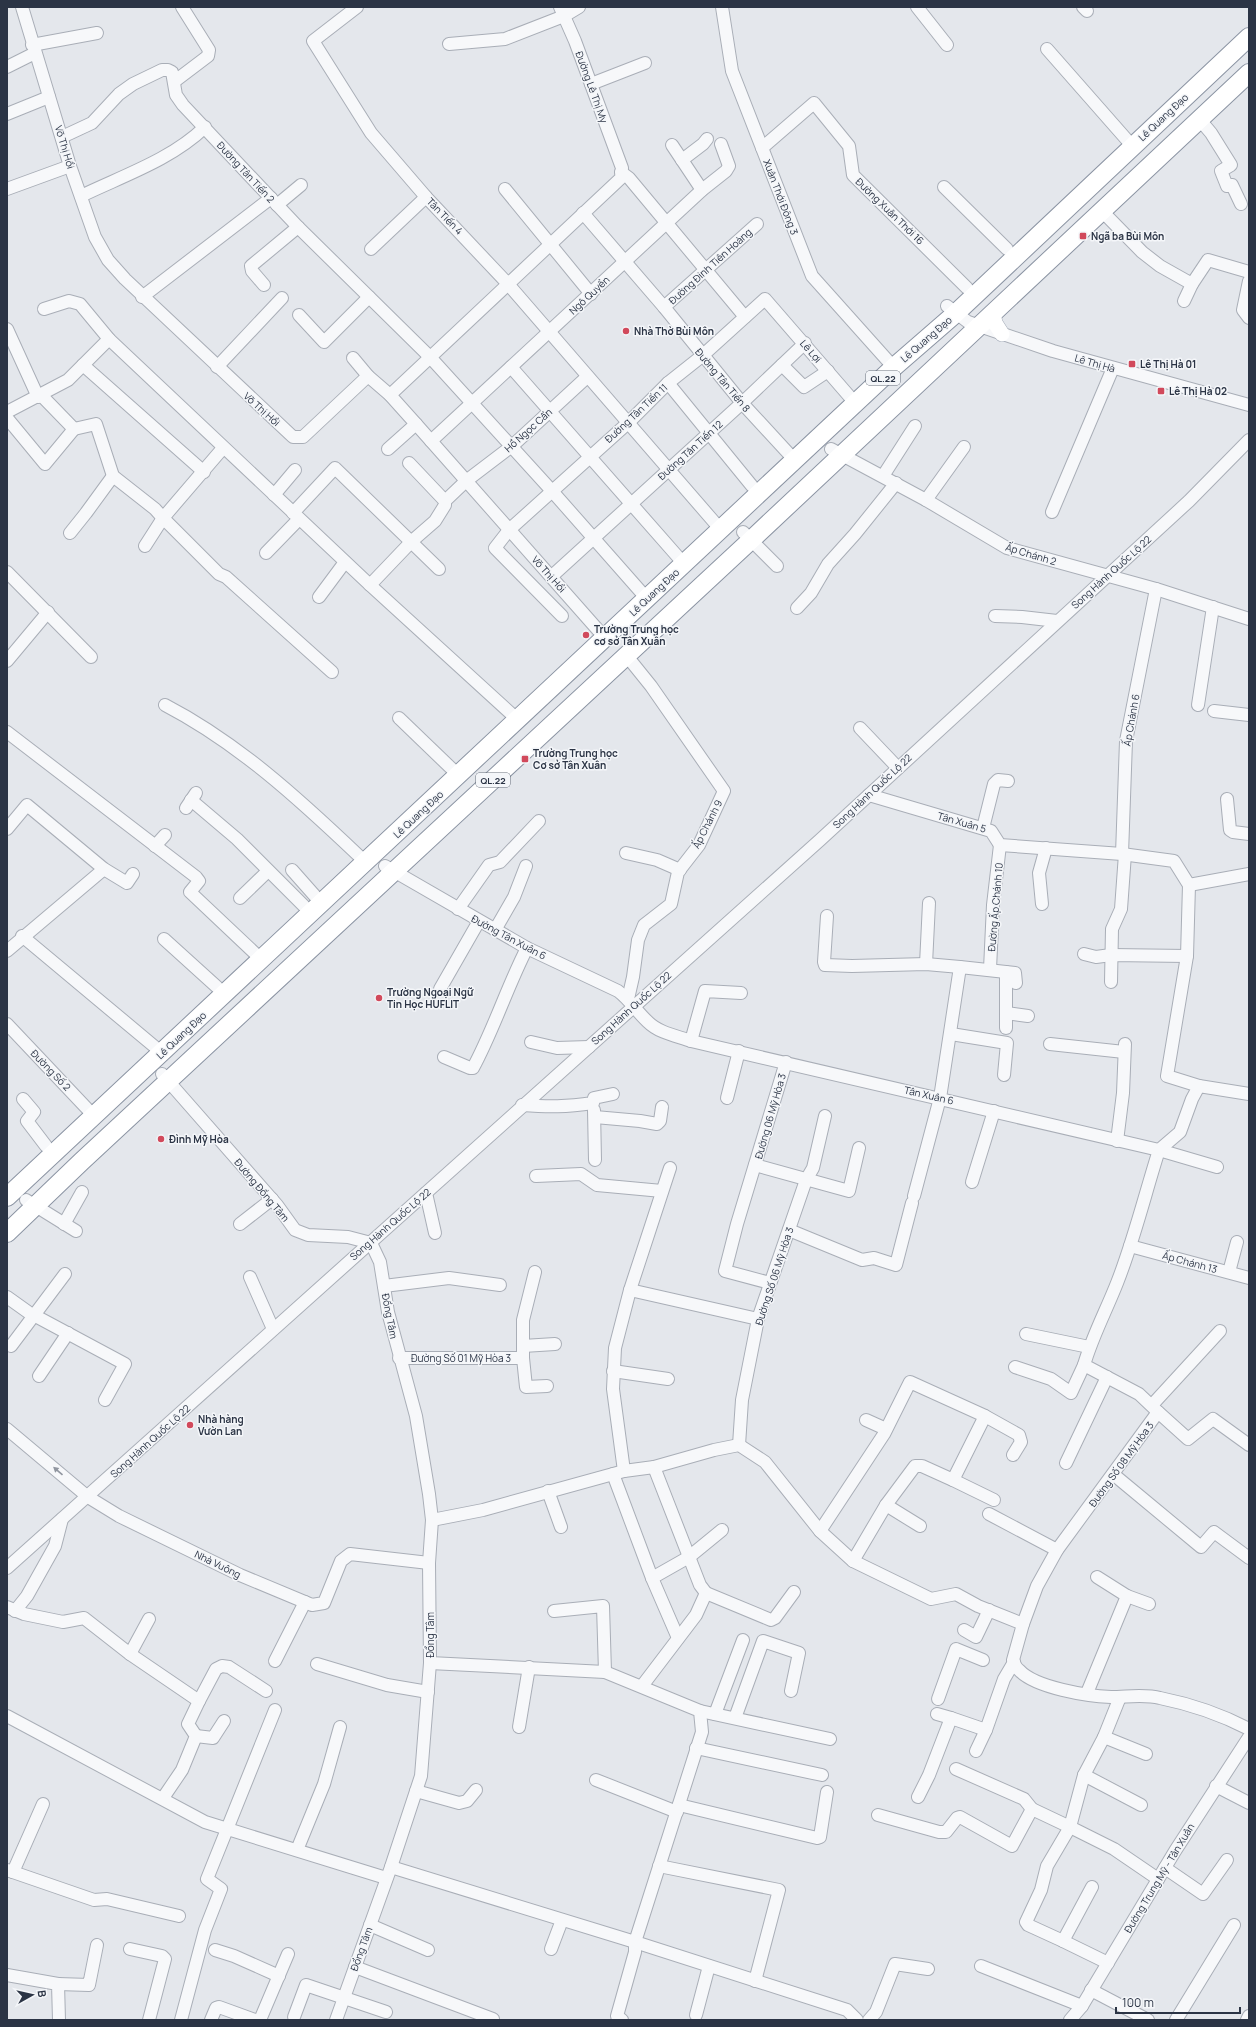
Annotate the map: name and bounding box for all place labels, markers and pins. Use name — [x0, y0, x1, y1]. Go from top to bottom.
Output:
place label: Ngã ba Bùi Môn — [1091, 229, 1164, 243]
marker: Ngã ba Bùi Môn — [1078, 231, 1088, 241]
place label: Nhà Thờ Bùi Môn — [634, 324, 714, 338]
marker: Nhà Thờ Bùi Môn — [621, 326, 631, 336]
place label: Lê Thị Hà 01 — [1140, 357, 1196, 371]
marker: Lê Thị Hà 01 — [1127, 359, 1137, 369]
place label: Lê Thị Hà 02 — [1169, 384, 1227, 398]
marker: Lê Thị Hà 02 — [1156, 386, 1166, 396]
place label: Trường Trung học cơ sở Tân Xuân — [594, 622, 679, 648]
marker: Trường Trung học cơ sở Tân Xuân — [581, 630, 591, 640]
place label: Trường Trung học Cơ sở Tân Xuân — [533, 746, 618, 772]
marker: Trường Trung học Cơ sở Tân Xuân — [520, 754, 530, 764]
place label: Trường Ngoại Ngữ Tin Học HUFLIT — [387, 985, 474, 1011]
marker: Trường Ngoại Ngữ Tin Học HUFLIT — [374, 993, 384, 1003]
place label: Đình Mỹ Hòa — [169, 1132, 229, 1146]
marker: Đình Mỹ Hòa — [156, 1134, 166, 1144]
place label: Nhà hàng Vườn Lan — [198, 1412, 244, 1438]
marker: Nhà hàng Vườn Lan — [185, 1420, 195, 1430]

